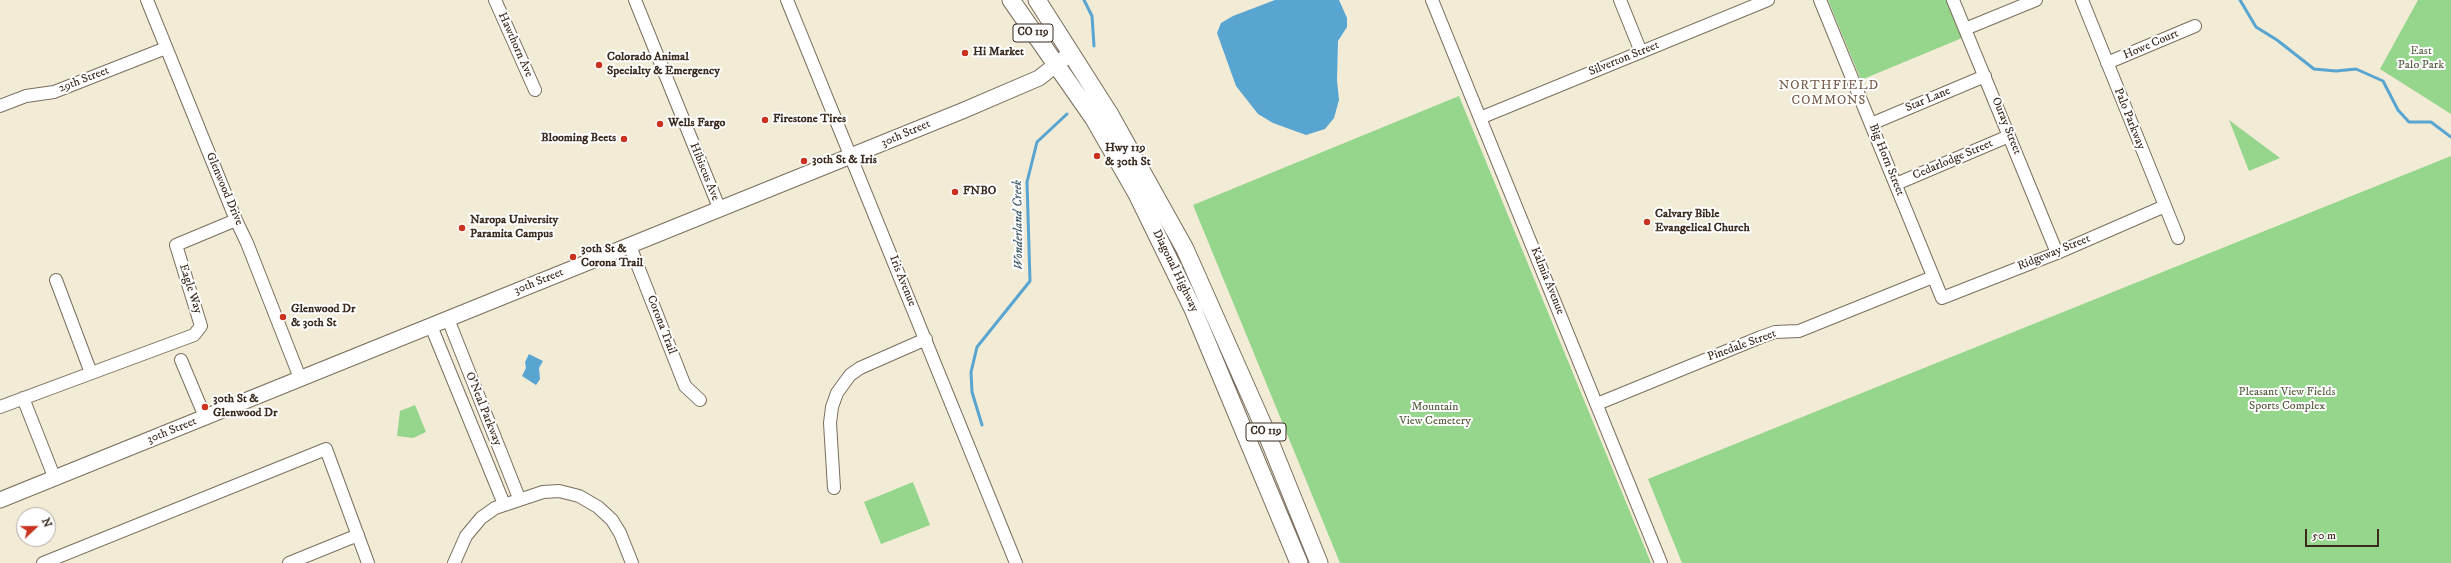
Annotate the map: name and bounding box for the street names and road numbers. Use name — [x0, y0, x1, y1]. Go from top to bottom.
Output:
street label: Hawthorn Ave — [494, 10, 536, 80]
road number: CO 119 — [1013, 24, 1053, 42]
street label: Howe Court — [2121, 27, 2181, 63]
street label: Silverton Street — [1587, 38, 1661, 80]
street label: 29th Street — [57, 64, 111, 96]
street label: Star Lane — [1903, 84, 1953, 116]
street label: Palo Parkway — [2110, 86, 2148, 152]
street label: Ouray Street — [1988, 95, 2024, 157]
street label: 30th Street — [879, 117, 933, 151]
street label: Big Horn Street — [1865, 122, 1907, 198]
street label: Cedarlodge Street — [1911, 137, 1995, 183]
street label: Hibiscus Ave — [686, 141, 722, 203]
street label: Glenwood Drive — [202, 150, 246, 228]
street label: Diagonal Highway — [1149, 227, 1201, 315]
street label: Ridgeway Street — [2016, 232, 2092, 274]
street label: Kalmia Avenue — [1527, 245, 1567, 317]
street label: Iris Avenue — [885, 253, 919, 309]
street label: Eagle Way — [175, 262, 205, 316]
street label: 30th Street — [512, 266, 566, 298]
street label: Corona Trail — [643, 293, 679, 357]
street label: Pinedale Street — [1706, 327, 1778, 365]
street label: O'Neal Parkway — [462, 370, 504, 448]
street label: 30th Street — [145, 415, 199, 447]
road number: CO 119 — [1246, 423, 1286, 441]

